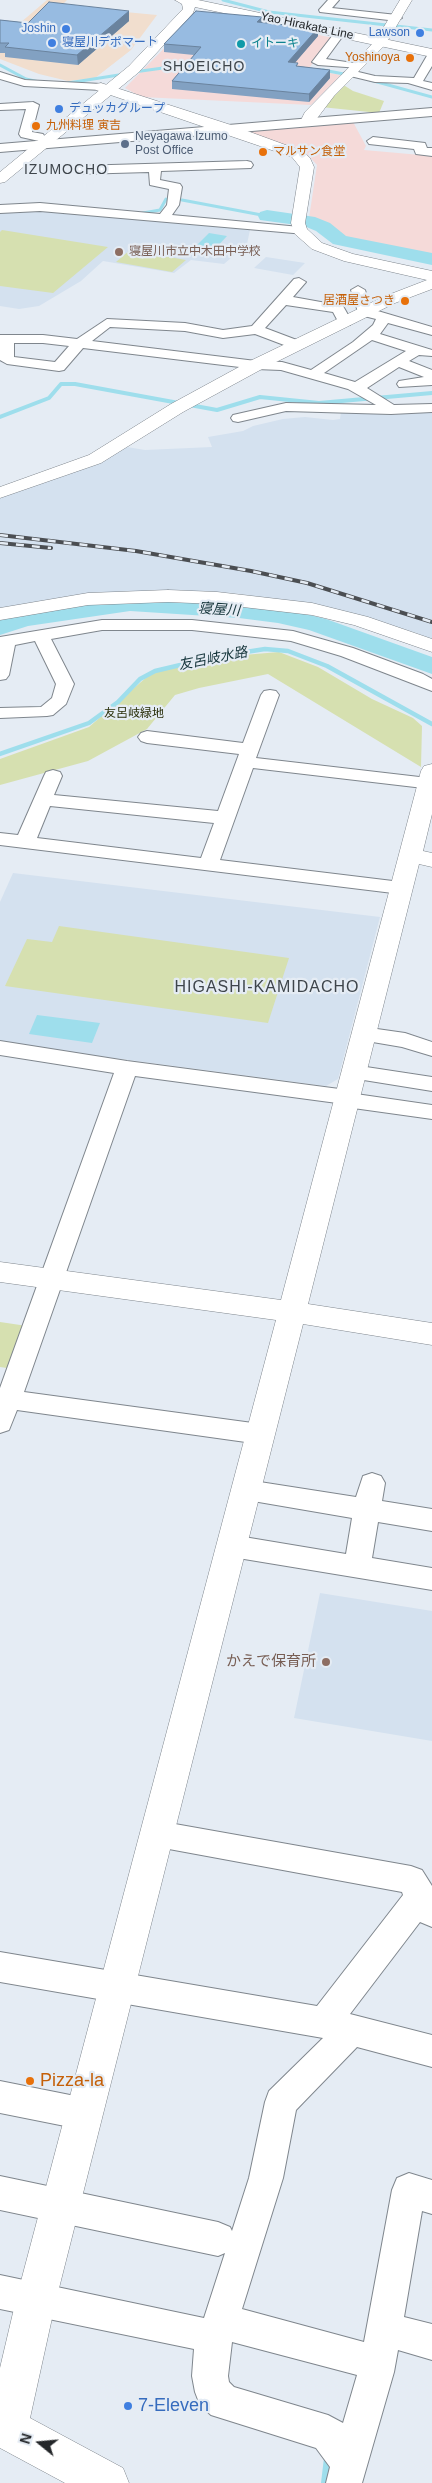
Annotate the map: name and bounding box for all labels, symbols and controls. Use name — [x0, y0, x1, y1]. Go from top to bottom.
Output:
street label: Yao Hirakata Line — [259, 9, 355, 43]
place label: Joshin — [21, 22, 56, 36]
marker: Joshin — [60, 23, 72, 35]
place label: Lawson — [369, 26, 410, 40]
marker: Lawson — [414, 27, 426, 39]
place label: 寝屋川デポマート — [62, 36, 158, 50]
marker: 寝屋川デポマート — [46, 37, 58, 49]
place label: イトーキ — [251, 37, 299, 51]
marker: イトーキ — [235, 38, 247, 50]
place label: Yoshinoya — [345, 51, 400, 65]
marker: Yoshinoya — [404, 52, 416, 64]
district label: SHOEICHO — [162, 59, 246, 75]
place label: デュッカグループ — [69, 102, 165, 116]
marker: デュッカグループ — [53, 103, 65, 115]
place label: 九州料理 寅吉 — [46, 119, 121, 133]
marker: 九州料理 寅吉 — [30, 120, 42, 132]
place label: Neyagawa Izumo Post Office — [135, 130, 228, 158]
marker: Neyagawa Izumo Post Office — [119, 138, 131, 150]
place label: マルサン食堂 — [273, 145, 345, 159]
marker: マルサン食堂 — [257, 146, 269, 158]
district label: IZUMOCHO — [23, 162, 109, 178]
place label: 寝屋川市立中木田中学校 — [129, 245, 261, 259]
marker: 寝屋川市立中木田中学校 — [113, 246, 125, 258]
place label: 居酒屋さつき — [323, 294, 395, 308]
marker: 居酒屋さつき — [399, 295, 411, 307]
water label: 寝屋川 — [197, 600, 241, 620]
water label: 友呂岐水路 — [177, 644, 249, 674]
park label: 友呂岐緑地 — [104, 707, 164, 721]
district label: HIGASHI-KAMIDACHO — [172, 978, 362, 998]
place label: かえで保育所 — [226, 1653, 316, 1671]
marker: かえで保育所 — [320, 1656, 332, 1668]
place label: Pizza-la — [40, 2070, 104, 2092]
marker: Pizza-la — [24, 2075, 36, 2087]
place label: 7-Eleven — [138, 2395, 209, 2417]
marker: 7-Eleven — [122, 2400, 134, 2412]
north arrow — [15, 2418, 65, 2468]
text: N — [17, 2431, 35, 2446]

